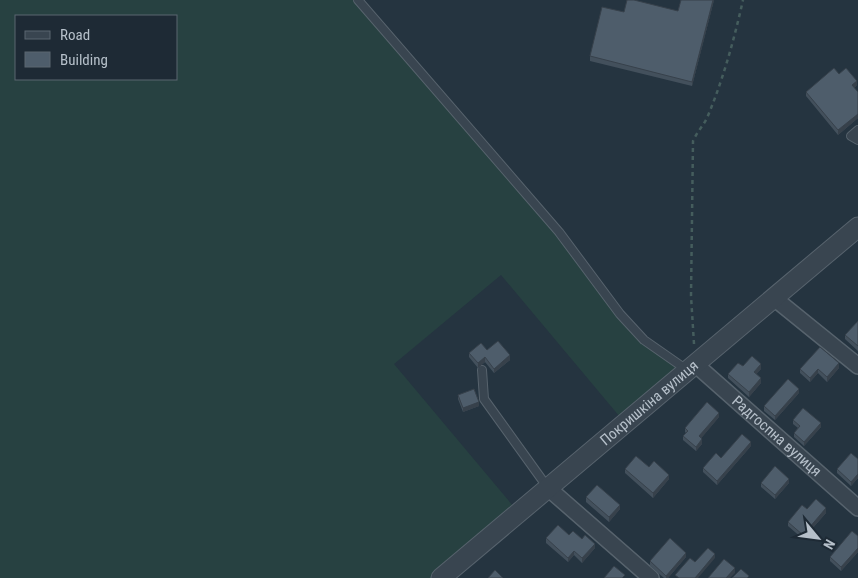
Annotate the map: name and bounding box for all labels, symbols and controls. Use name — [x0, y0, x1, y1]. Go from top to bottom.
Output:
legend — [15, 15, 178, 80]
text: Road — [60, 26, 90, 44]
text: Building — [60, 51, 108, 69]
street label: Покришкіна вулиця — [596, 356, 702, 449]
street label: Радгоспна вулиця — [728, 392, 825, 480]
north arrow — [793, 513, 843, 563]
text: N — [820, 537, 838, 552]

